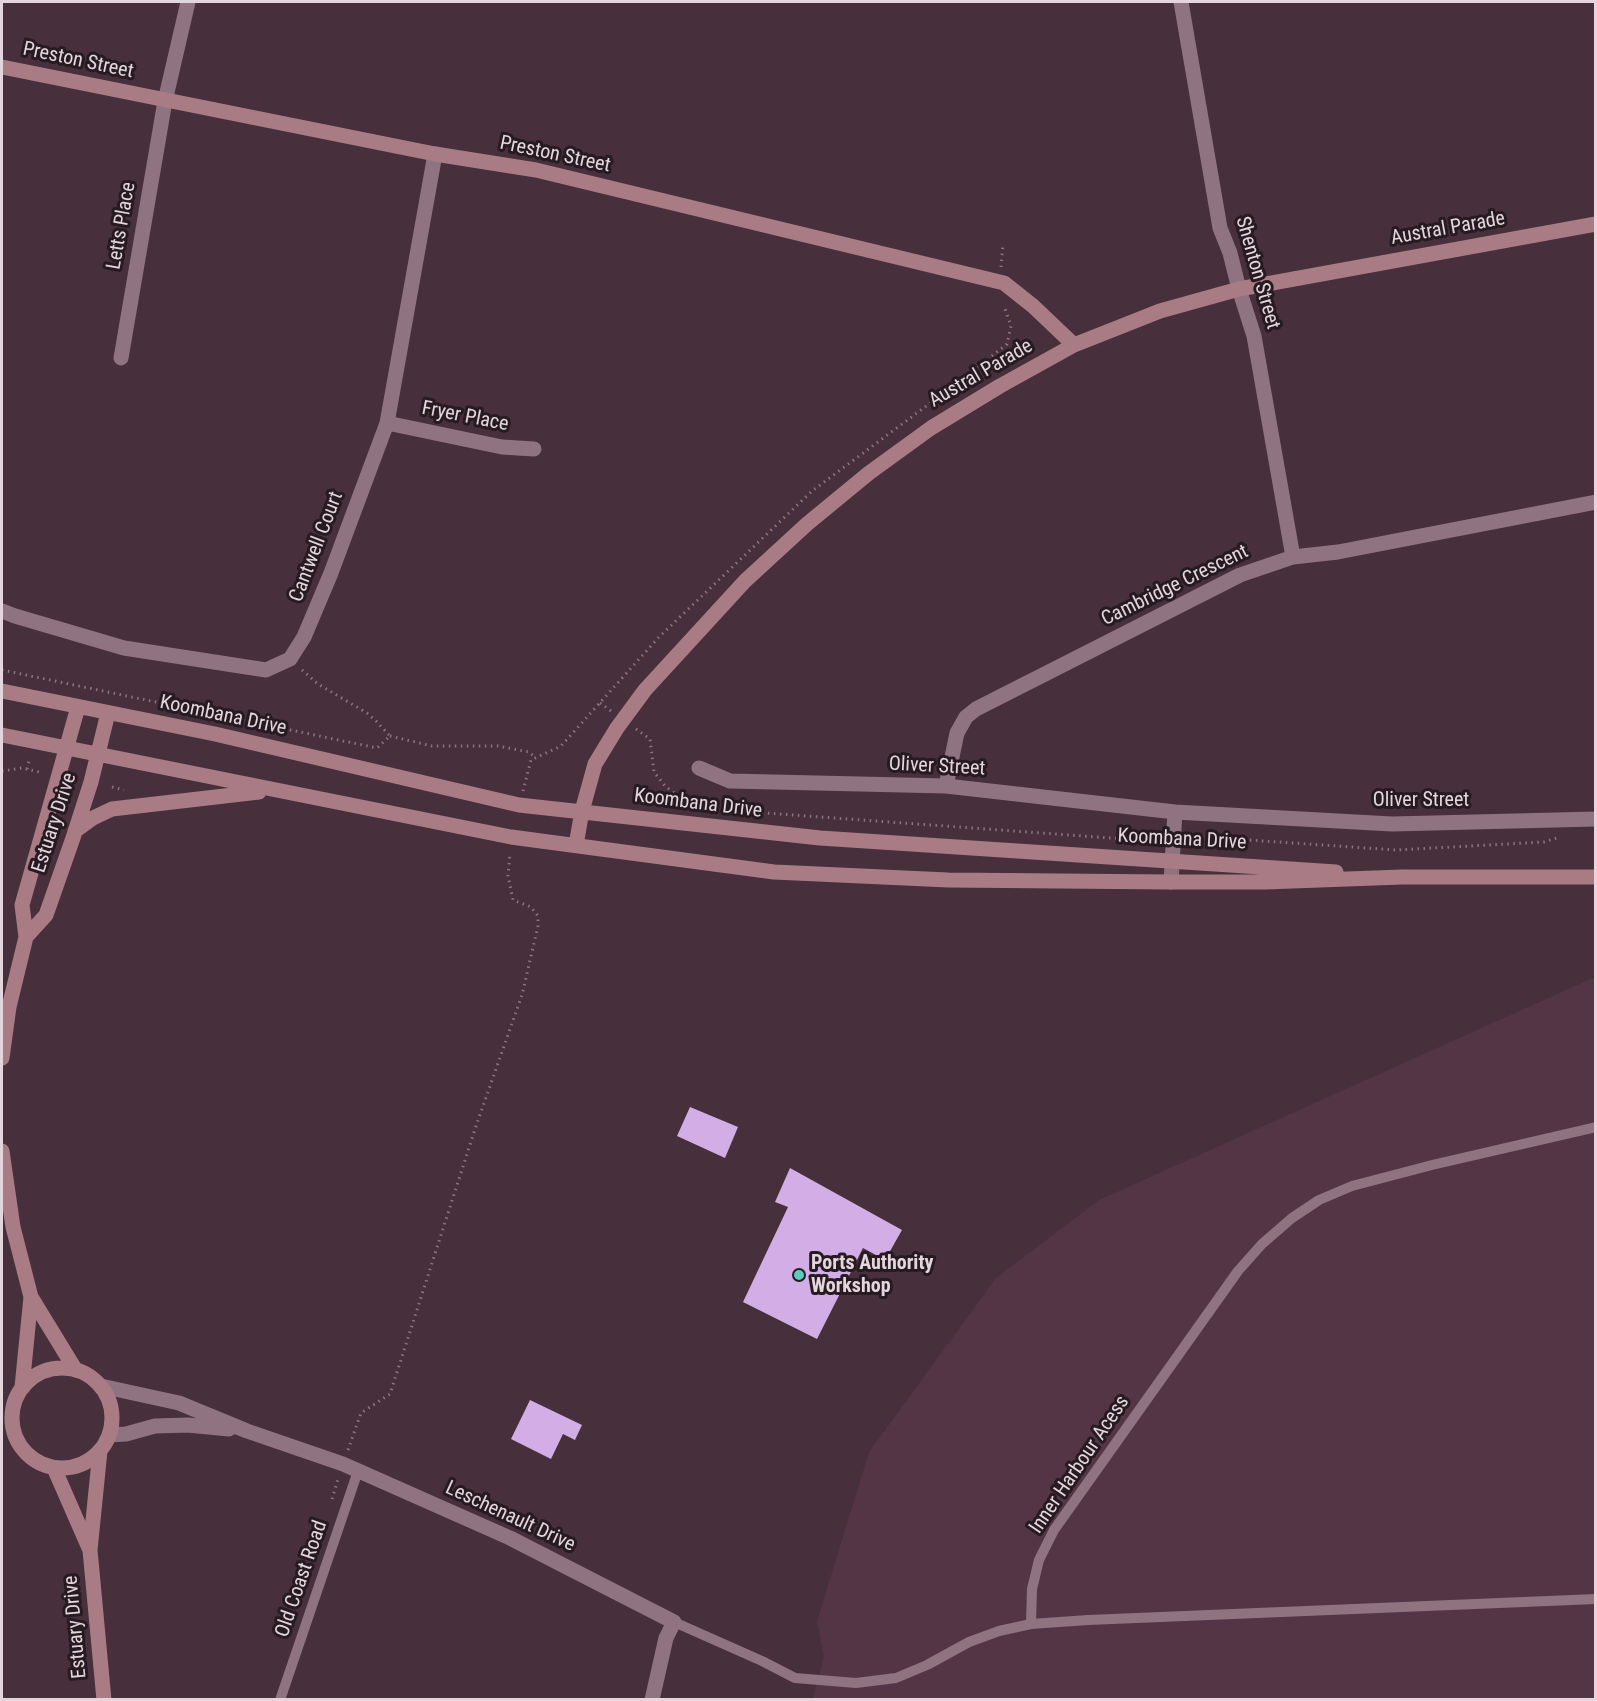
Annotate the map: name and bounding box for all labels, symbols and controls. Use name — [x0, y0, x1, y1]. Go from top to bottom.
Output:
street label: Preston Street — [21, 38, 135, 84]
street label: Preston Street — [498, 132, 612, 178]
street label: Letts Place — [103, 180, 141, 272]
street label: Austral Parade — [1389, 207, 1507, 251]
street label: Shenton Street — [1229, 214, 1285, 332]
street label: Austral Parade — [925, 335, 1037, 413]
street label: Fryer Place — [420, 397, 510, 437]
street label: Cantwell Court — [285, 488, 349, 606]
street label: Cambridge Crescent — [1098, 540, 1252, 632]
street label: Koombana Drive — [157, 691, 289, 741]
street label: Oliver Street — [888, 752, 986, 782]
street label: Estuary Drive — [28, 770, 82, 876]
street label: Koombana Drive — [633, 784, 763, 824]
street label: Oliver Street — [1373, 789, 1469, 813]
street label: Koombana Drive — [1117, 825, 1247, 855]
place label: Ports Authority Workshop — [811, 1252, 933, 1299]
marker: Ports Authority Workshop — [792, 1268, 806, 1282]
street label: Inner Harbour Acess — [1025, 1391, 1135, 1539]
street label: Leschenault Drive — [441, 1476, 579, 1558]
street label: Old Coast Road — [271, 1517, 333, 1641]
street label: Estuary Drive — [60, 1574, 92, 1680]

